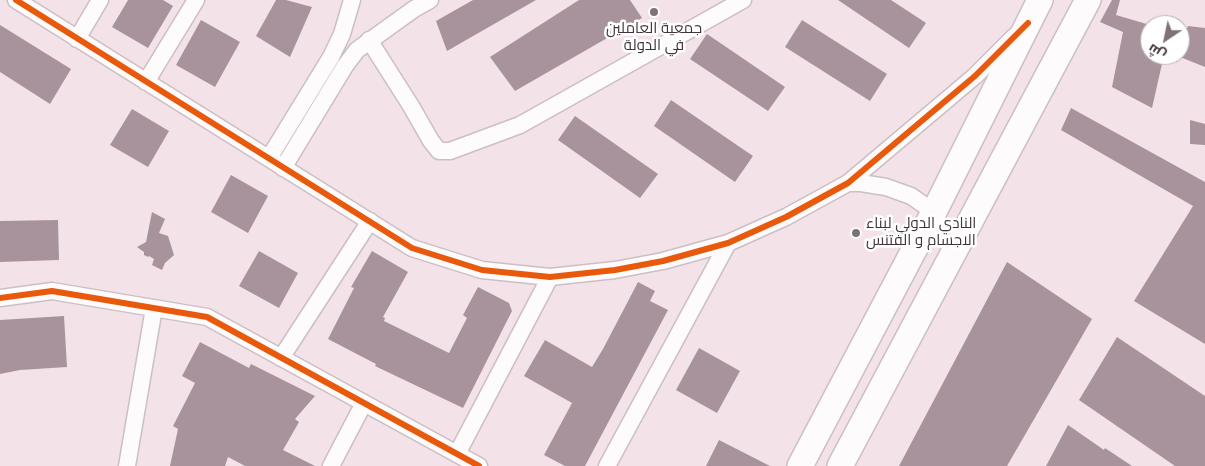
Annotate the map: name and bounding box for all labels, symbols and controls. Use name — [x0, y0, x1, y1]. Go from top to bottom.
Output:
marker: جمعية العاملين في الدولة — [648, 6, 660, 18]
north arrow — [1140, 15, 1190, 65]
place label: جمعية العاملين في الدولة — [606, 20, 702, 55]
text: ش — [1145, 41, 1169, 63]
place label: النادي الدولي لبناء الاجسام و الفتنس — [866, 215, 976, 250]
marker: النادي الدولي لبناء الاجسام و الفتنس — [850, 227, 862, 239]

